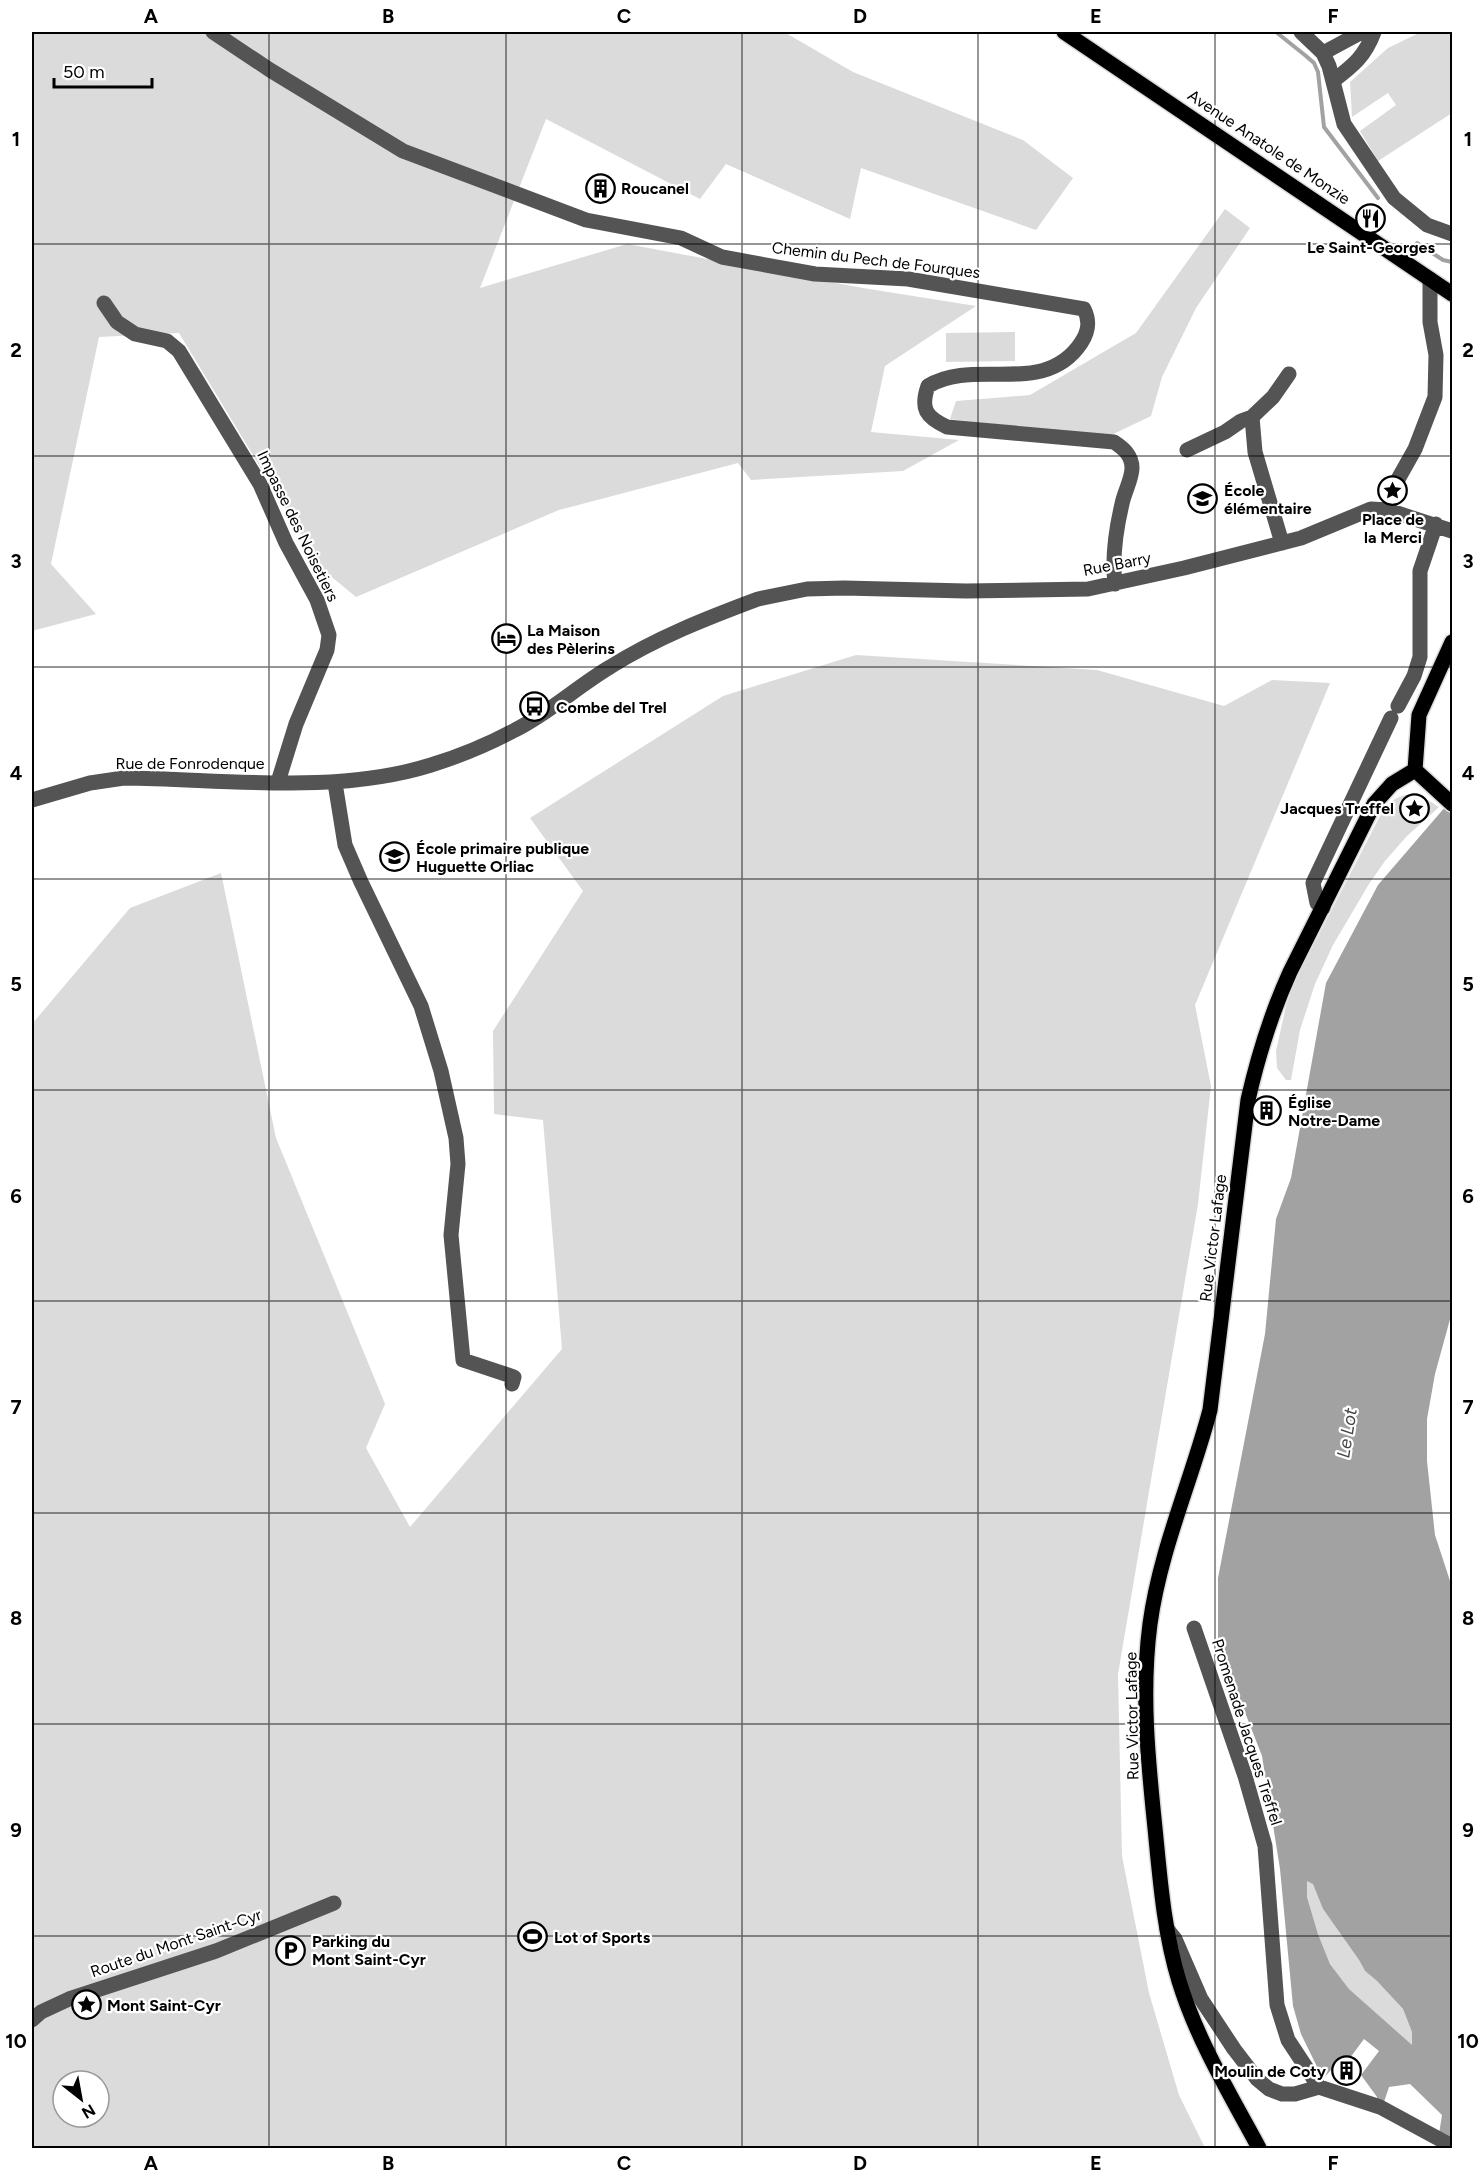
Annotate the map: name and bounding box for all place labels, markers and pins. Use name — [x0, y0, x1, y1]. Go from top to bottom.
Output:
building icon: Roucanel — [584, 172, 616, 204]
place label: Roucanel — [621, 179, 689, 198]
restaurant icon: Le Saint-Georges — [1355, 203, 1387, 235]
place label: Le Saint-Georges — [1307, 238, 1435, 257]
place icon: Place de la Merci — [1377, 475, 1409, 507]
place label: École élémentaire — [1224, 481, 1312, 518]
school or university icon: École élémentaire — [1187, 483, 1219, 515]
place label: Place de la Merci — [1362, 510, 1424, 547]
place label: La Maison des Pèlerins — [527, 621, 615, 658]
hotel icon: La Maison des Pèlerins — [490, 623, 522, 655]
bus stop icon: Combe del Trel — [519, 691, 551, 723]
place label: Combe del Trel — [556, 698, 667, 717]
place icon: Jacques Treffel — [1399, 792, 1431, 824]
place label: Jacques Treffel — [1280, 799, 1394, 818]
place label: École primaire publique Huguette Orliac — [416, 839, 589, 876]
school or university icon: École primaire publique Huguette Orliac — [379, 841, 411, 873]
place label: Église Notre-Dame — [1288, 1093, 1380, 1130]
building icon: Église Notre-Dame — [1251, 1095, 1283, 1127]
sports icon: Lot of Sports — [517, 1921, 549, 1953]
place label: Lot of Sports — [554, 1928, 651, 1947]
place label: Parking du Mont Saint-Cyr — [312, 1932, 426, 1969]
parking icon: Parking du Mont Saint-Cyr — [275, 1934, 307, 1966]
place icon: Mont Saint-Cyr — [70, 1989, 102, 2021]
place label: Mont Saint-Cyr — [107, 1996, 221, 2015]
building icon: Moulin de Coty — [1331, 2055, 1363, 2087]
place label: Moulin de Coty — [1214, 2062, 1327, 2081]

